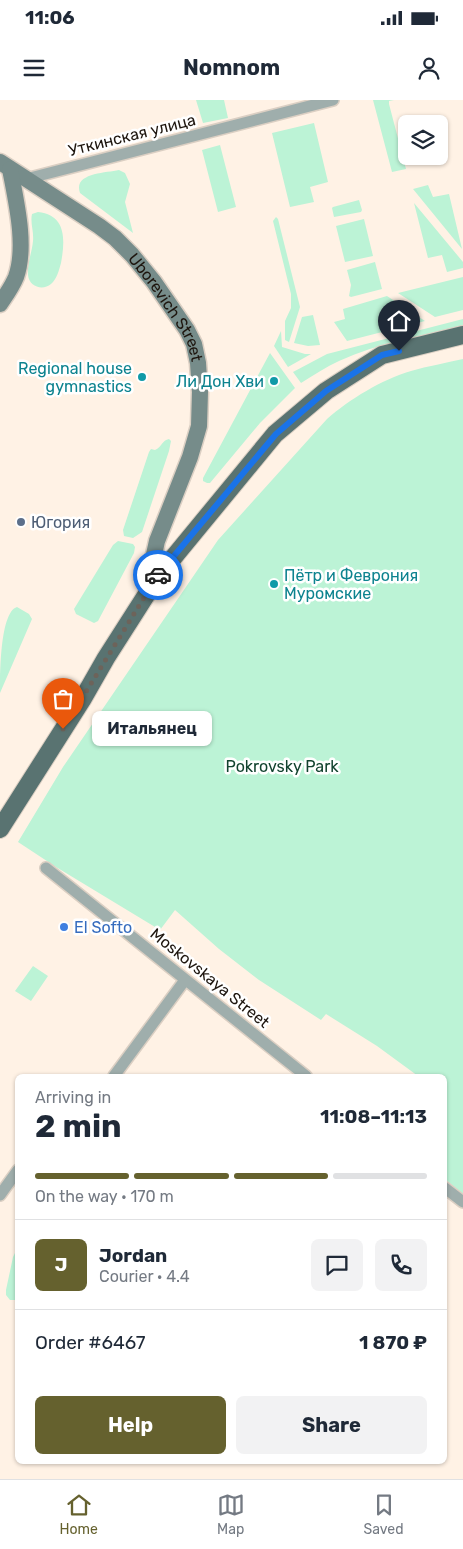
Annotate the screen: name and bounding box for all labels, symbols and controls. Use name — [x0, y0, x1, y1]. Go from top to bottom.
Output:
text: 11:06 — [25, 6, 75, 29]
icon: menu — [20, 54, 48, 82]
text: Nomnom — [183, 54, 280, 81]
icon: person — [415, 54, 443, 82]
street label: Уткинская улица — [66, 110, 198, 160]
map controls — [398, 115, 448, 165]
button: layers — [398, 115, 448, 165]
street label: Uborevich Street — [125, 249, 207, 363]
pin — [378, 300, 420, 351]
icon: home — [385, 307, 413, 335]
place label: Regional house gymnastics — [18, 359, 132, 396]
marker: Regional house gymnastics — [136, 371, 148, 383]
place label: Ли Дон Хви — [176, 372, 264, 391]
marker: Ли Дон Хви — [268, 375, 280, 387]
place label: Югория — [31, 513, 90, 532]
marker: Югория — [15, 516, 27, 528]
courier — [133, 550, 183, 600]
icon: car — [144, 561, 172, 589]
place label: Пётр и Феврония Муромские — [284, 566, 418, 603]
marker: Пётр и Феврония Муромские — [268, 578, 280, 590]
pin — [42, 678, 84, 729]
icon: bag — [49, 685, 77, 713]
callout: Итальянец — [93, 712, 213, 746]
text: Итальянец — [107, 719, 197, 738]
park label: Pokrovsky Park — [225, 757, 339, 776]
place label: El Softo — [74, 918, 132, 937]
marker: El Softo — [58, 921, 70, 933]
street label: Moskovskaya Street — [147, 924, 273, 1032]
text: Arriving in — [35, 1088, 111, 1107]
text: 11:08–11:13 — [320, 1105, 427, 1128]
text: 2 min — [35, 1107, 122, 1145]
text: On the way · 170 m — [35, 1187, 174, 1206]
button: chat — [311, 1239, 363, 1291]
button: phone — [375, 1239, 427, 1291]
text: Jordan — [99, 1244, 167, 1267]
text: J — [55, 1253, 67, 1276]
text: Courier · 4.4 — [99, 1267, 190, 1286]
text: Order #6467 — [35, 1331, 145, 1354]
text: 1 870 ₽ — [359, 1331, 427, 1354]
button: Help — [35, 1396, 226, 1454]
button: Share — [236, 1396, 427, 1454]
tab: Home — [59, 1491, 98, 1538]
tab: Map — [217, 1491, 245, 1538]
tab: Saved — [364, 1491, 404, 1538]

